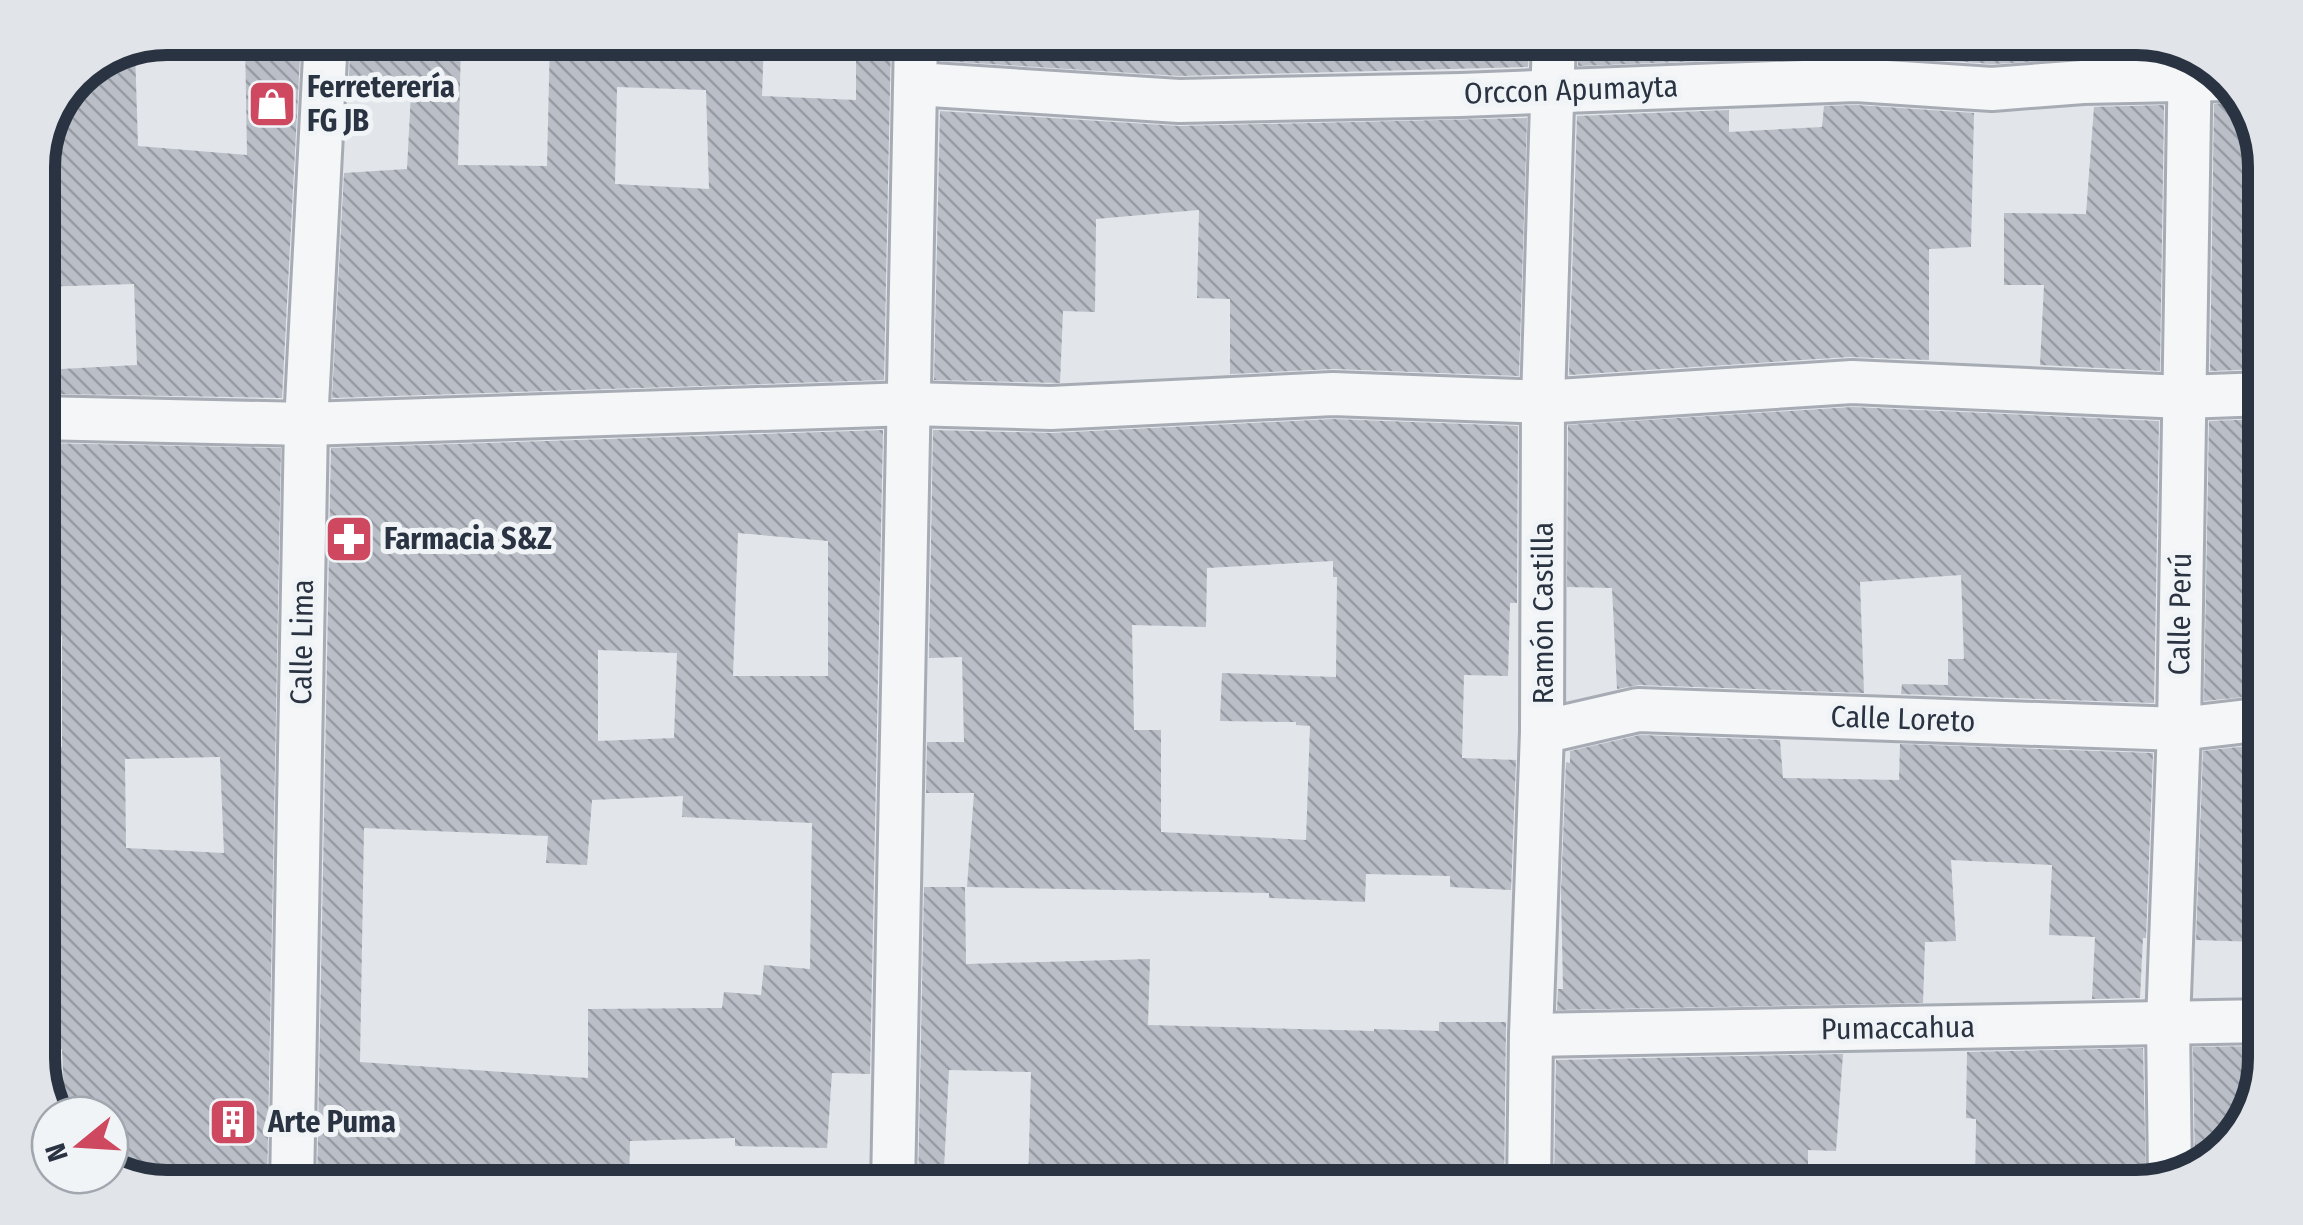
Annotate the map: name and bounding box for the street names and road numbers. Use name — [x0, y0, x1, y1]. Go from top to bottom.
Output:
street label: Orccon Apumayta — [1463, 68, 1679, 112]
street label: Ramón Castilla — [1525, 522, 1561, 704]
street label: Calle Perú — [2161, 552, 2199, 676]
street label: Calle Lima — [283, 579, 321, 705]
street label: Calle Loreto — [1830, 698, 1976, 740]
street label: Pumaccahua — [1821, 1009, 1975, 1047]

